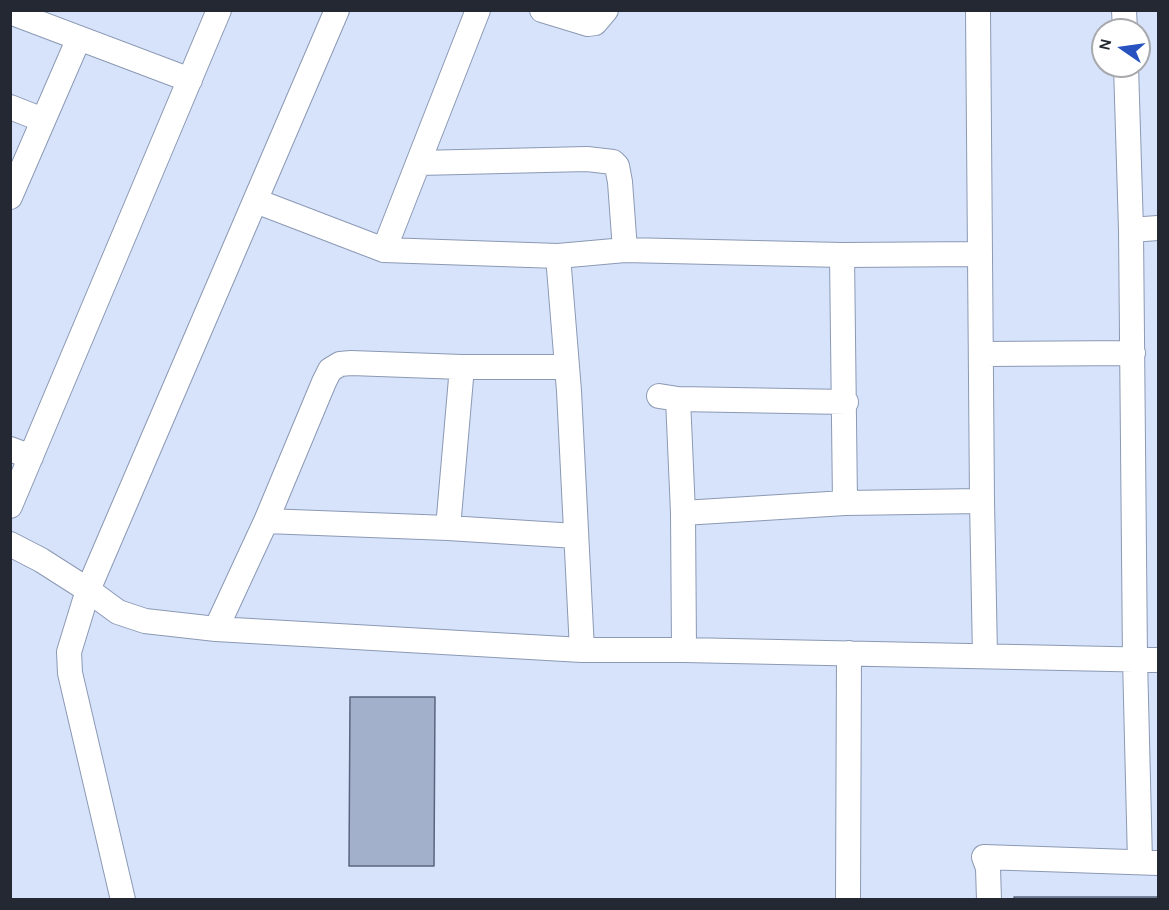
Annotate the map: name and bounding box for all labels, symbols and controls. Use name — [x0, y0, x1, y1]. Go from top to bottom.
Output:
north arrow — [1091, 18, 1151, 78]
text: N — [1094, 37, 1115, 52]

